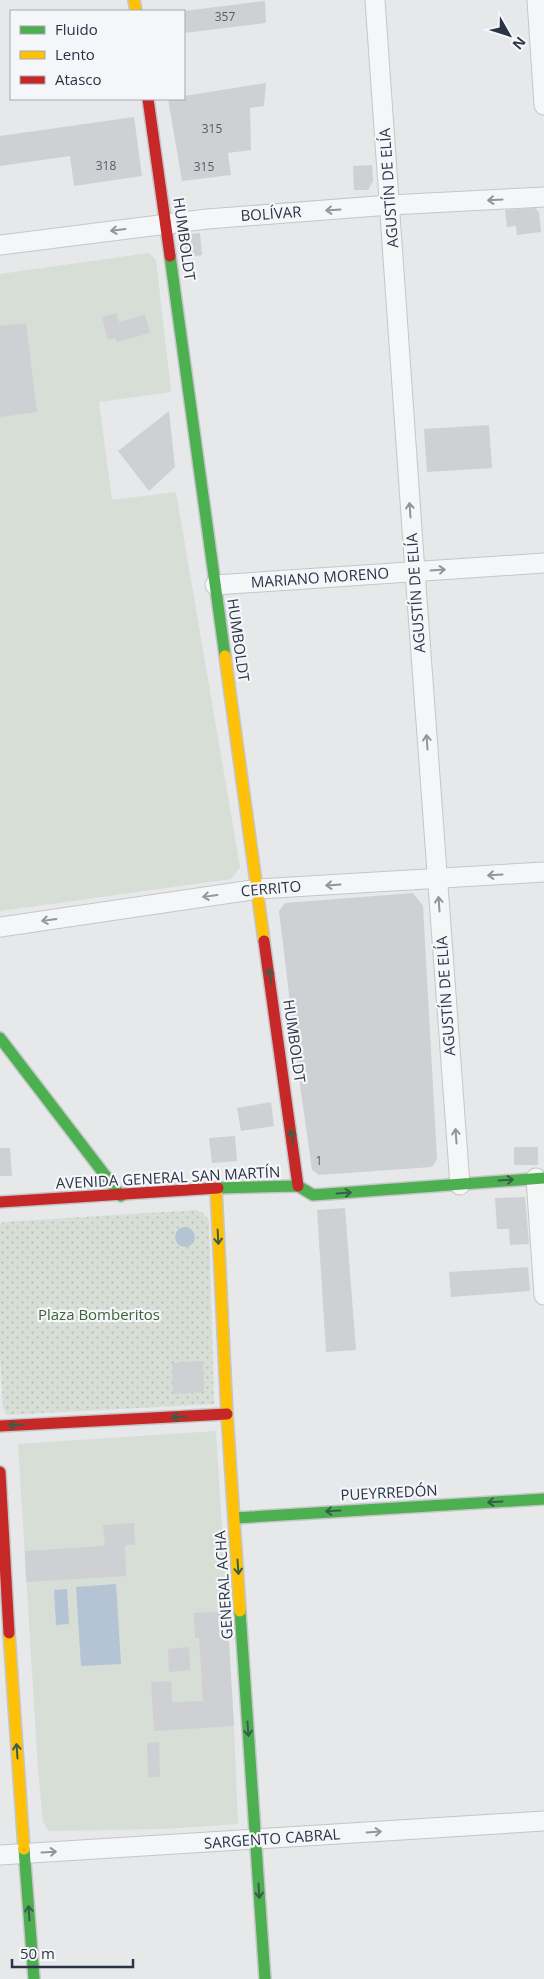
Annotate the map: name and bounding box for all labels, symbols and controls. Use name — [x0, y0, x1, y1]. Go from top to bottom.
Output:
house number: 357 — [215, 8, 235, 25]
legend — [10, 10, 185, 100]
north arrow — [484, 10, 534, 60]
text: Fluido — [55, 19, 98, 39]
text: N — [509, 33, 530, 54]
text: Lento — [55, 44, 95, 64]
text: Atasco — [55, 69, 102, 89]
house number: 315 — [202, 120, 222, 137]
street label: AGUSTÍN DE ELÍA — [374, 127, 402, 249]
house number: 318 — [96, 157, 116, 174]
house number: 315 — [194, 158, 214, 175]
one-way arrow — [488, 195, 504, 204]
street label: HUMBOLDT — [169, 196, 201, 282]
street label: BOLÍVAR — [240, 201, 303, 225]
one-way arrow — [325, 205, 341, 214]
one-way arrow — [111, 225, 127, 235]
one-way arrow — [406, 503, 415, 519]
street label: AGUSTÍN DE ELÍA — [401, 532, 429, 654]
street label: MARIANO MORENO — [250, 562, 390, 592]
one-way arrow — [430, 566, 446, 575]
street label: HUMBOLDT — [223, 597, 255, 683]
one-way arrow — [422, 735, 432, 751]
one-way arrow — [488, 871, 504, 880]
street label: CERRITO — [240, 875, 302, 901]
one-way arrow — [325, 880, 341, 889]
one-way arrow — [202, 891, 218, 901]
one-way arrow — [434, 897, 444, 913]
one-way arrow — [42, 915, 58, 925]
street label: AGUSTÍN DE ELÍA — [431, 935, 459, 1057]
one-way arrow — [265, 969, 275, 985]
street label: HUMBOLDT — [279, 998, 311, 1084]
one-way arrow — [451, 1128, 461, 1144]
one-way arrow — [287, 1130, 297, 1146]
house number: 1 — [316, 1152, 322, 1169]
street label: AVENIDA GENERAL SAN MARTÍN — [55, 1161, 281, 1193]
one-way arrow — [498, 1175, 514, 1184]
one-way arrow — [336, 1188, 352, 1197]
one-way arrow — [214, 1229, 223, 1245]
park label: Plaza Bomberitos — [38, 1304, 160, 1324]
one-way arrow — [171, 1412, 187, 1421]
one-way arrow — [9, 1420, 25, 1429]
street label: PUEYRREDÓN — [340, 1479, 438, 1505]
one-way arrow — [488, 1497, 504, 1506]
one-way arrow — [325, 1507, 341, 1516]
street label: GENERAL ACHA — [209, 1530, 237, 1640]
one-way arrow — [234, 1558, 243, 1574]
one-way arrow — [244, 1720, 253, 1736]
one-way arrow — [13, 1743, 22, 1759]
street label: SARGENTO CABRAL — [203, 1823, 341, 1853]
one-way arrow — [365, 1828, 381, 1837]
one-way arrow — [40, 1848, 56, 1857]
one-way arrow — [254, 1883, 263, 1899]
one-way arrow — [24, 1905, 34, 1921]
scale bar — [12, 1936, 134, 1968]
text: 50 m — [20, 1943, 55, 1963]

